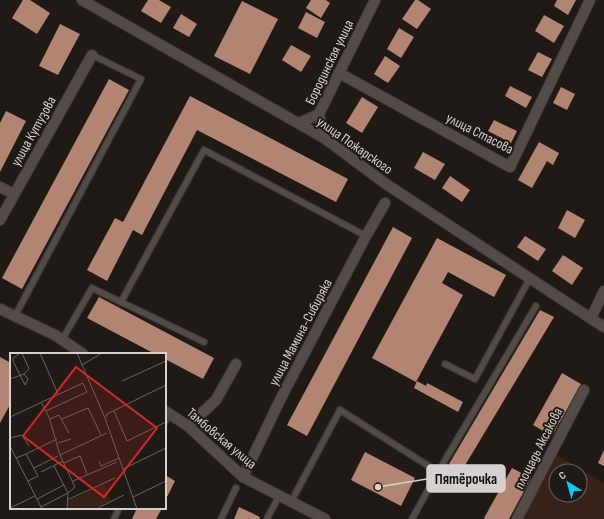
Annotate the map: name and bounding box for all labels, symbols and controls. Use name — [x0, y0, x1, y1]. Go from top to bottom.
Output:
street label: Бородинская улица — [302, 17, 357, 107]
street label: улица Кутузова — [7, 93, 60, 169]
street label: улица Стасова — [443, 109, 516, 158]
street label: улица Пожарского — [314, 113, 396, 178]
street label: улица Мамина-Сибиряка — [265, 276, 336, 389]
inset map — [10, 353, 166, 509]
street label: Тамбовская улица — [183, 404, 260, 472]
street label: площадь Аксакова — [511, 405, 566, 492]
north arrow — [548, 463, 588, 503]
callout: Пятёрочка — [427, 465, 505, 492]
text: С — [556, 468, 569, 482]
text: Пятёрочка — [435, 470, 497, 489]

